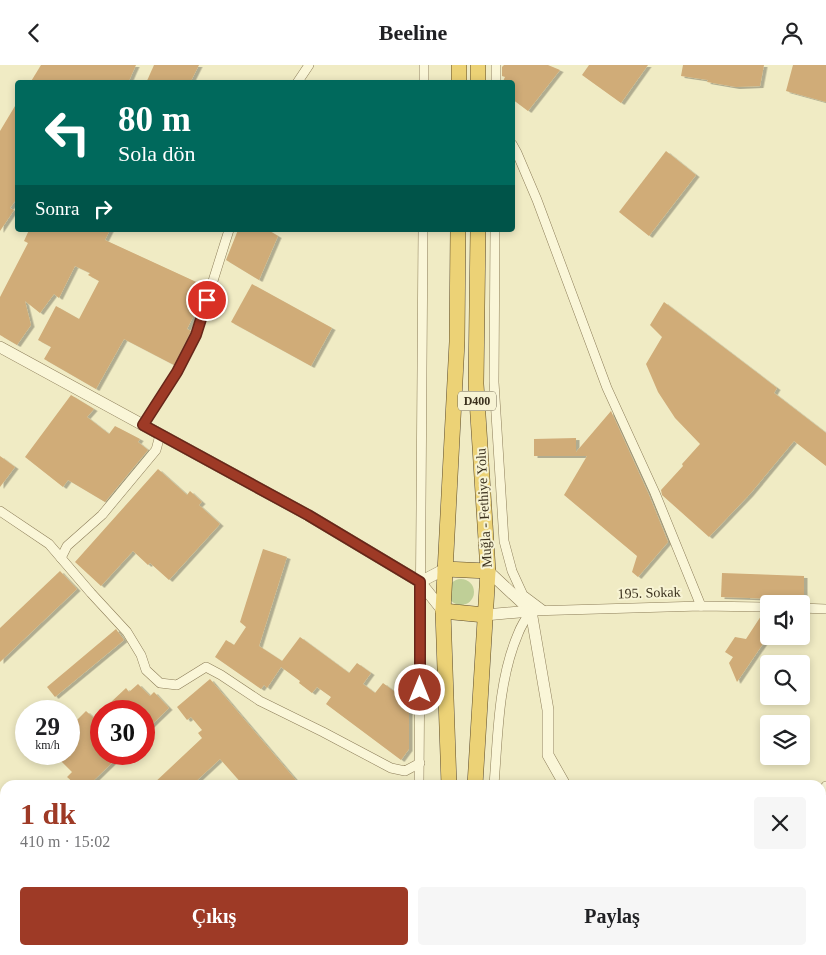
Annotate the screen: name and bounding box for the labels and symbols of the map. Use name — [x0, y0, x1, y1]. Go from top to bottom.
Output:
pin — [186, 279, 228, 321]
road number: D400 — [458, 391, 496, 411]
street label: Muğla - Fethiye Yolu — [473, 448, 495, 568]
street label: 195. Sokak — [617, 584, 681, 602]
position arrow — [393, 663, 445, 715]
speed limit sign: 30 — [90, 700, 155, 765]

